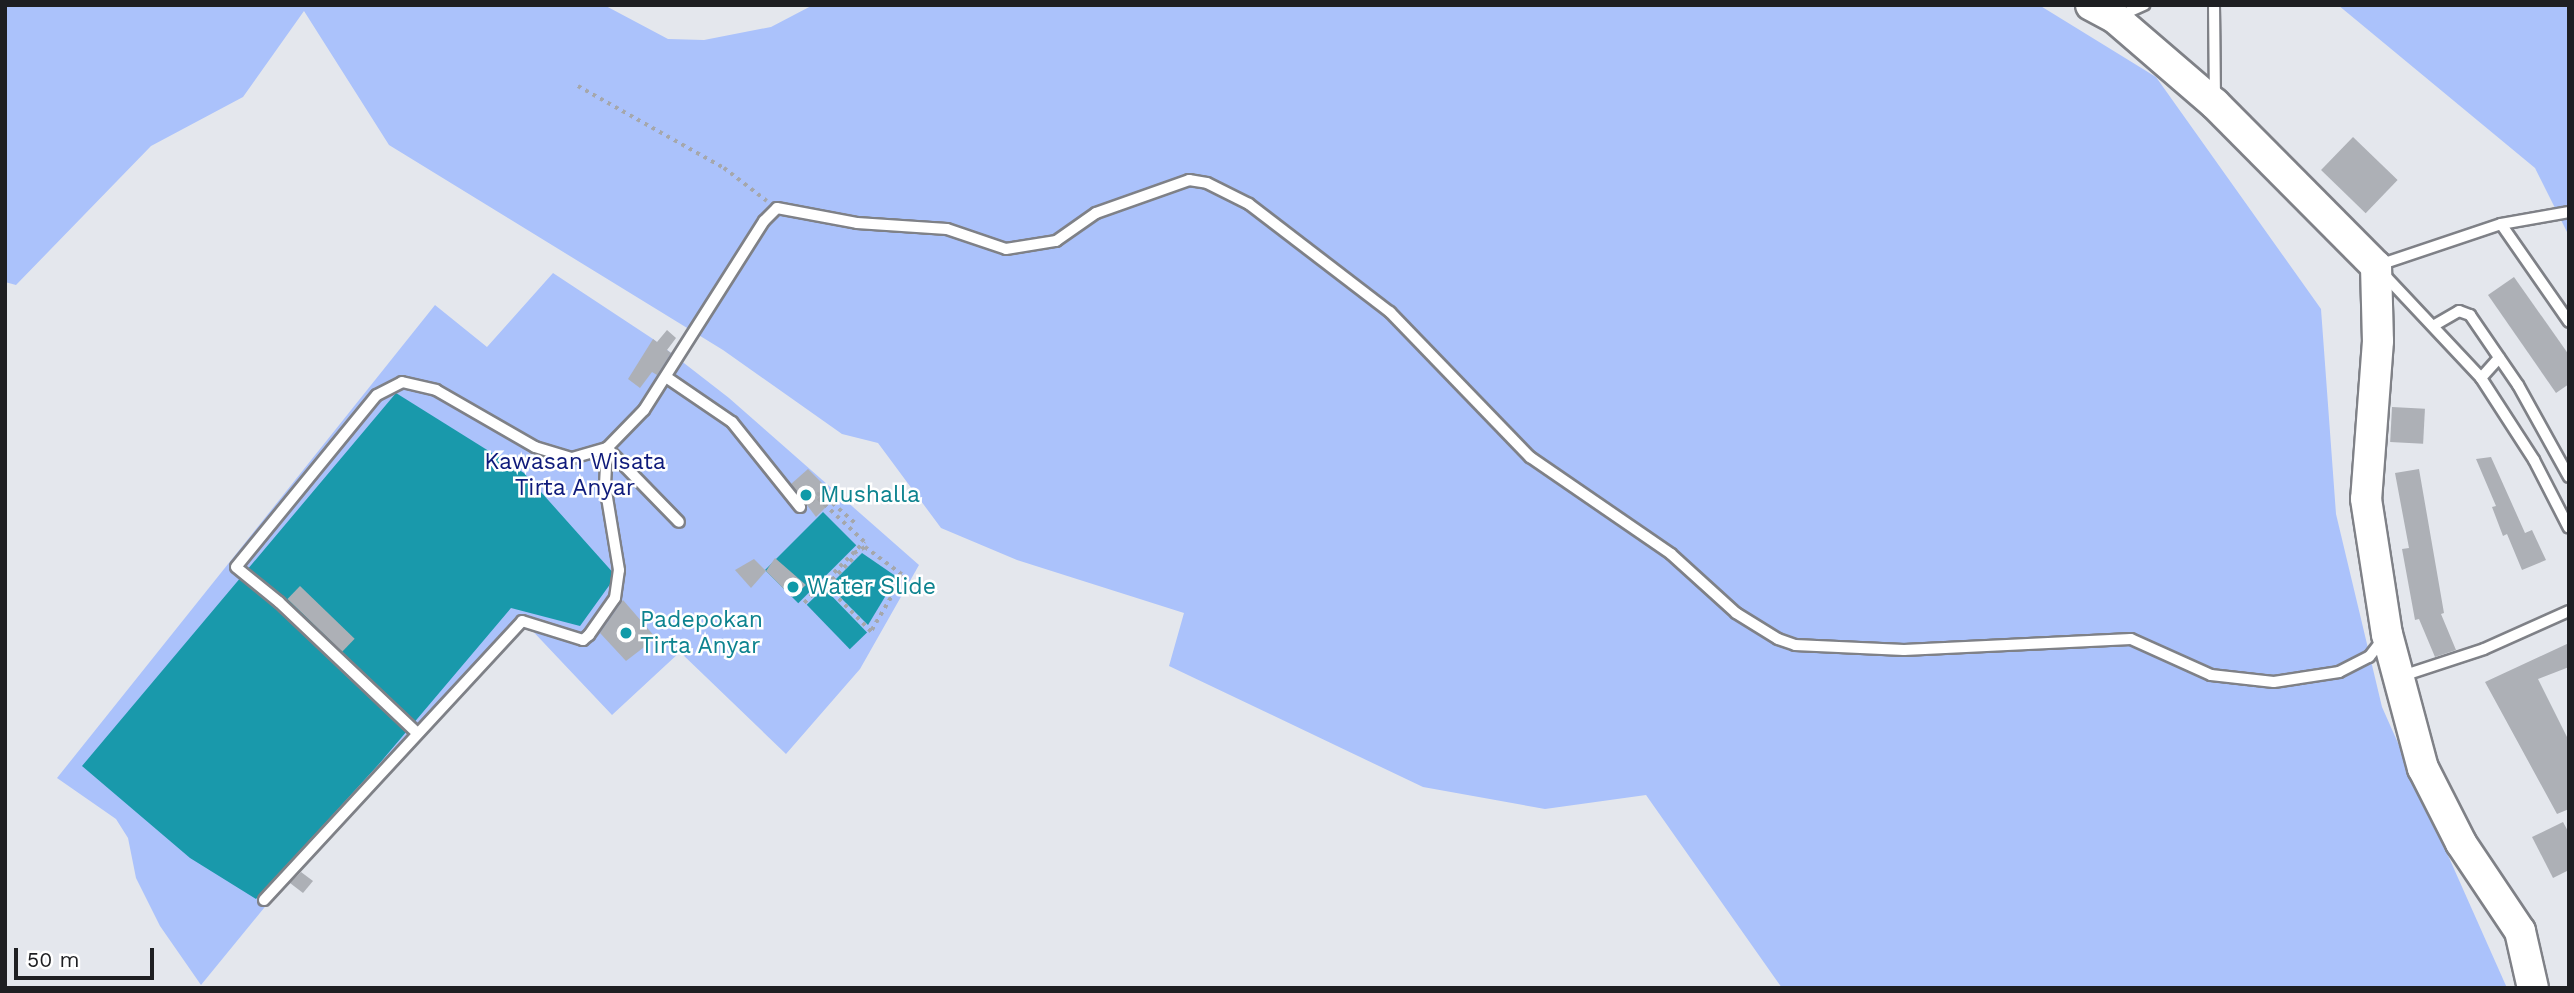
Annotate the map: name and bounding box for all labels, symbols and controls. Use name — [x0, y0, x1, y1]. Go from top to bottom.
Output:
park label: Kawasan Wisata Tirta Anyar — [484, 448, 666, 502]
place label: Mushalla — [820, 481, 920, 509]
marker: Mushalla — [798, 487, 814, 503]
place label: Water Slide — [807, 573, 936, 601]
marker: Water Slide — [785, 579, 801, 595]
place label: Padepokan Tirta Anyar — [640, 606, 763, 660]
marker: Padepokan Tirta Anyar — [618, 625, 634, 641]
scale bar — [18, 934, 158, 978]
text: 50 m — [27, 947, 79, 972]

